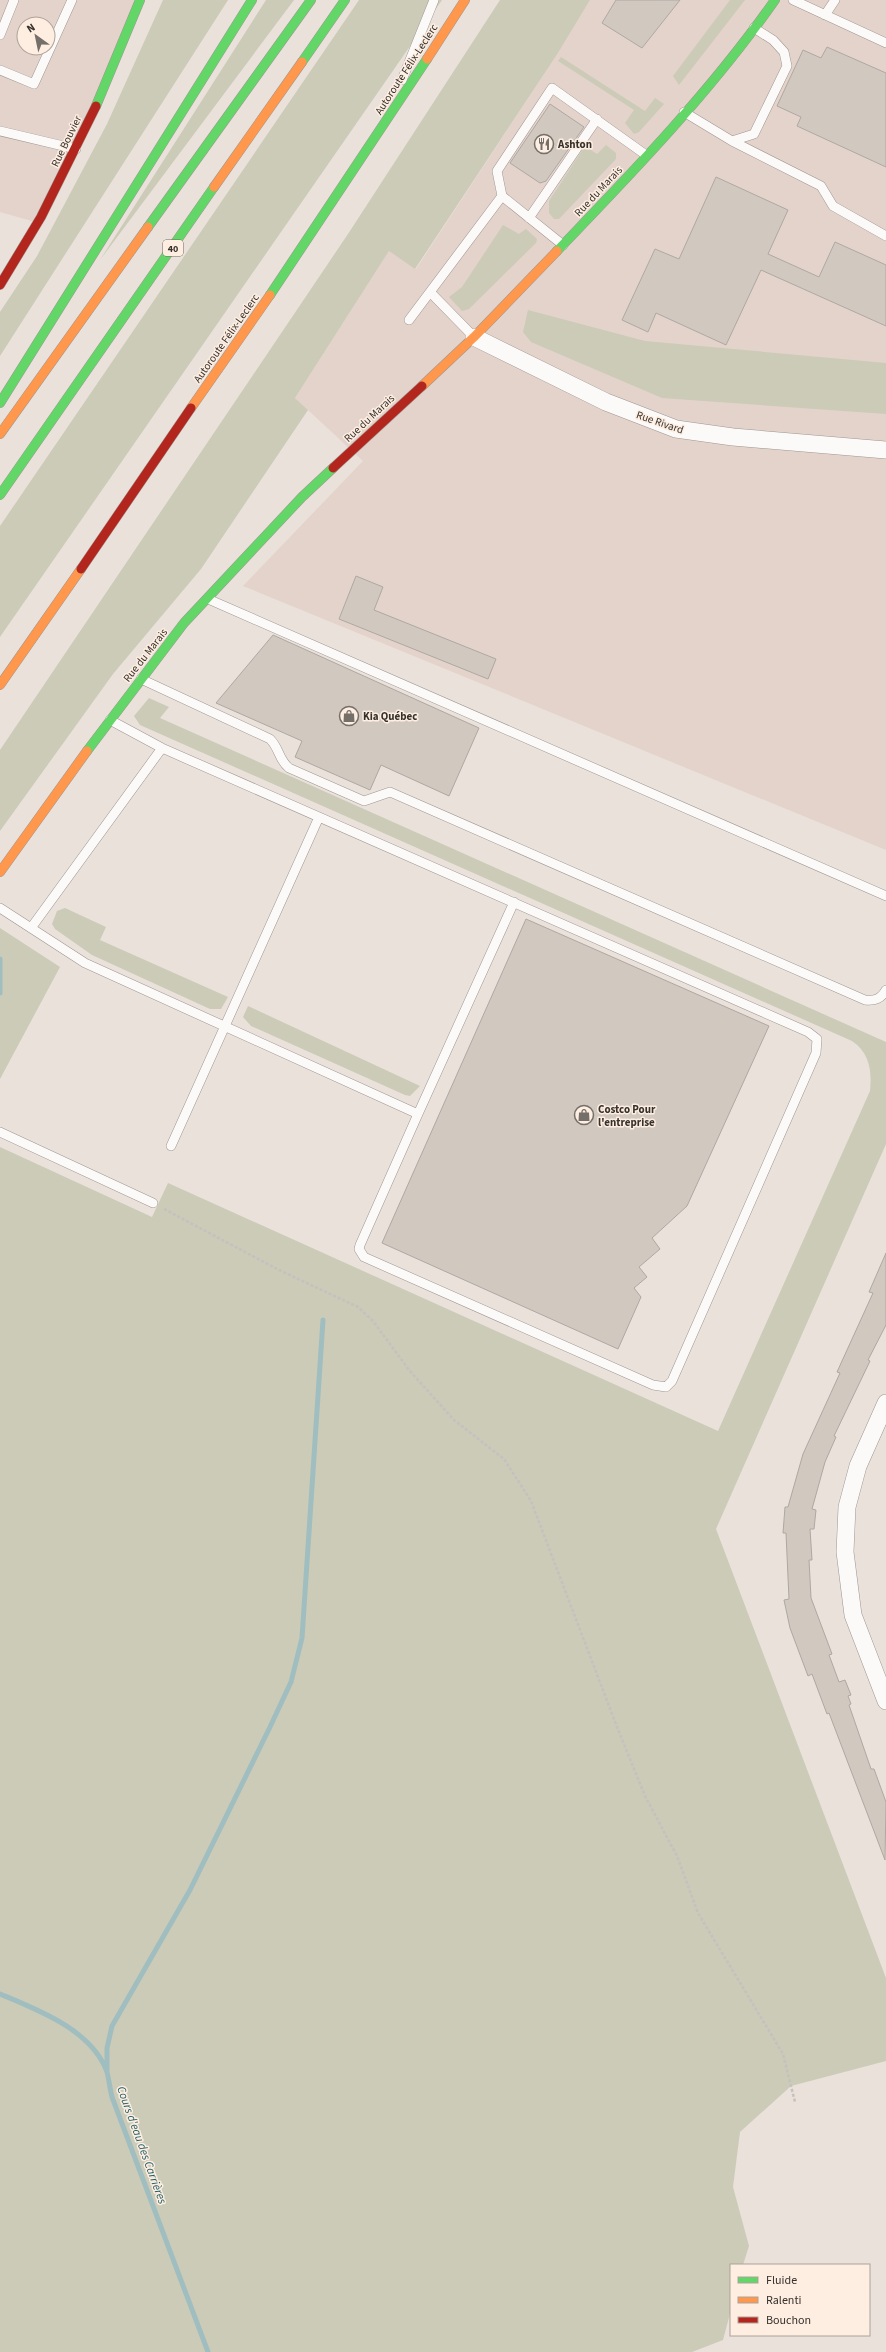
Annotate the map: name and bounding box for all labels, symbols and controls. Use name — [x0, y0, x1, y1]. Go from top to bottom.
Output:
north arrow — [16, 16, 56, 56]
text: N — [24, 20, 38, 36]
street label: Autoroute Félix-Leclerc — [371, 21, 441, 118]
street label: Rue Bouvier — [48, 113, 85, 169]
restaurant icon: Ashton — [533, 133, 555, 155]
place label: Ashton — [557, 137, 592, 152]
street label: Rue du Marais — [571, 162, 626, 220]
road number: 40 — [163, 240, 183, 256]
street label: Autoroute Félix-Leclerc — [190, 291, 263, 386]
street label: Rue du Marais — [341, 391, 398, 446]
street label: Rue Rivard — [634, 407, 686, 438]
street label: Rue du Marais — [120, 625, 171, 685]
shop icon: Kia Québec — [338, 705, 360, 727]
place label: Kia Québec — [363, 709, 417, 724]
place label: Costco Pour l'entreprise — [598, 1102, 656, 1130]
shop icon: Costco Pour l'entreprise — [573, 1104, 595, 1126]
water label: Cours d'eau des Carrières — [112, 2084, 171, 2207]
legend — [730, 2264, 870, 2336]
text: Fluide — [766, 2272, 797, 2289]
text: Ralenti — [766, 2292, 801, 2309]
text: Bouchon — [766, 2312, 811, 2329]

